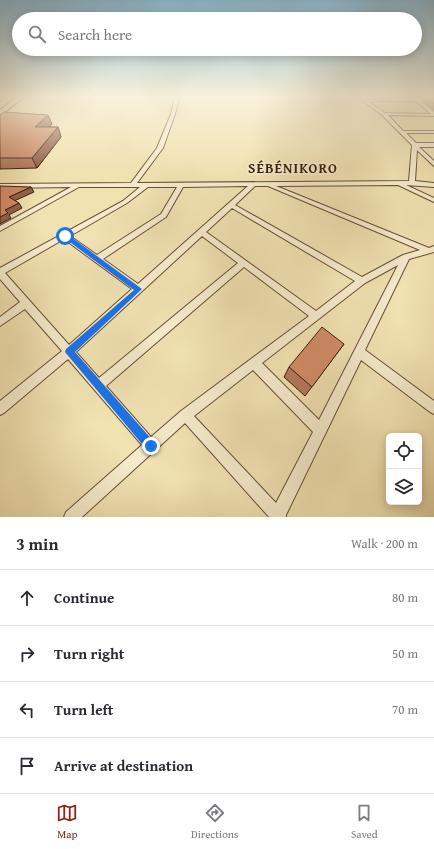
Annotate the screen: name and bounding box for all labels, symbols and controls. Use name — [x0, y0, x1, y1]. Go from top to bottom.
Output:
search box — [12, 12, 422, 56]
icon: search — [26, 23, 48, 45]
text: Search here — [58, 24, 132, 45]
district label: SÉBÉNIKORO — [248, 158, 338, 178]
route start — [56, 227, 74, 245]
map controls — [386, 433, 422, 505]
button: locate — [386, 433, 422, 469]
route end — [142, 437, 160, 455]
button: layers — [386, 469, 422, 505]
text: 3 min — [16, 531, 58, 556]
text: Walk · 200 m — [351, 534, 418, 553]
icon: ahead — [16, 587, 38, 609]
text: Continue — [54, 587, 115, 608]
text: 80 m — [392, 588, 418, 607]
icon: right — [16, 643, 38, 665]
text: Turn right — [54, 643, 125, 664]
text: 50 m — [392, 644, 418, 663]
icon: left — [16, 699, 38, 721]
text: Turn left — [54, 699, 113, 720]
text: 70 m — [392, 700, 418, 719]
icon: arrive — [16, 755, 38, 777]
text: Arrive at destination — [54, 755, 193, 776]
tab: Map — [56, 802, 78, 842]
tab: Directions — [191, 802, 238, 842]
tab: Saved — [351, 802, 378, 842]

